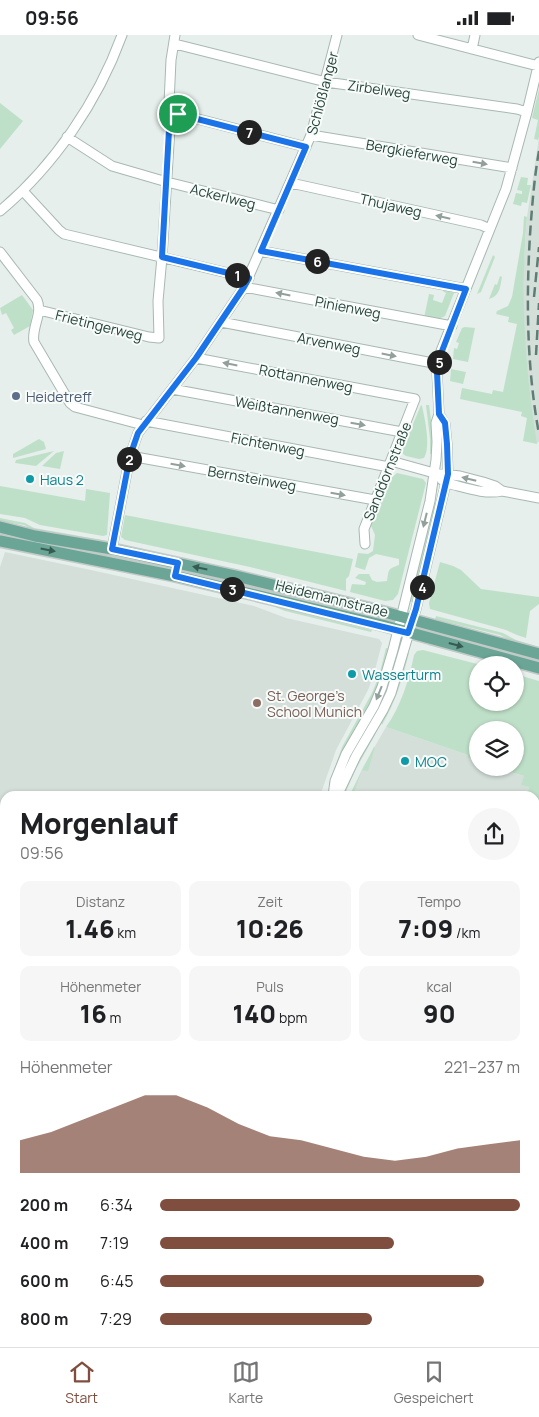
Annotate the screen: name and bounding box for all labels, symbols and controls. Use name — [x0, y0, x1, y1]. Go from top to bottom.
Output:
text: 09:56 — [25, 5, 79, 31]
street label: Schlößlanger — [302, 49, 342, 137]
street label: Zirbelweg — [346, 75, 412, 103]
pin — [157, 93, 199, 135]
icon: arrive — [164, 100, 192, 128]
pin: 7 — [236, 119, 262, 145]
text: 7 — [246, 123, 253, 142]
street label: Bergkieferweg — [365, 135, 459, 169]
one-way arrow — [473, 160, 489, 168]
street label: Ackerlweg — [188, 179, 258, 213]
street label: Thujaweg — [358, 189, 424, 221]
one-way arrow — [435, 213, 450, 221]
pin: 6 — [304, 249, 330, 273]
text: 6 — [313, 252, 322, 271]
pin: 1 — [224, 263, 250, 287]
text: 1 — [234, 266, 241, 285]
one-way arrow — [275, 290, 291, 298]
street label: Pinienweg — [314, 291, 382, 323]
street label: Frietingerweg — [53, 305, 145, 345]
street label: Arvenweg — [296, 328, 362, 358]
pin: 5 — [426, 349, 452, 375]
one-way arrow — [381, 351, 396, 359]
text: 5 — [435, 353, 444, 372]
one-way arrow — [221, 359, 237, 367]
street label: Rottannenweg — [258, 360, 354, 396]
place label: Heidetreff — [26, 387, 92, 406]
marker: Heidetreff — [10, 390, 22, 402]
street label: Weißtannenweg — [234, 392, 340, 428]
street label: Sanddornstraße — [359, 419, 415, 523]
one-way arrow — [350, 420, 366, 428]
street label: Fichtenweg — [229, 428, 307, 460]
pin: 2 — [116, 447, 142, 471]
text: 2 — [125, 450, 134, 469]
one-way arrow — [170, 461, 186, 469]
street label: Bernsteinweg — [206, 461, 298, 495]
place label: Haus 2 — [40, 470, 84, 489]
marker: Haus 2 — [24, 473, 36, 485]
one-way arrow — [462, 475, 477, 483]
one-way arrow — [330, 490, 346, 498]
one-way arrow — [421, 513, 429, 528]
one-way arrow — [40, 546, 55, 554]
one-way arrow — [193, 564, 208, 572]
street label: Heidemannstraße — [274, 575, 390, 621]
pin: 4 — [410, 575, 434, 599]
pin: 3 — [220, 577, 244, 601]
text: 4 — [418, 578, 427, 597]
text: 3 — [228, 580, 237, 599]
one-way arrow — [448, 642, 463, 650]
map controls — [469, 656, 524, 776]
button: locate — [469, 656, 524, 711]
place label: Wasserturm — [362, 665, 441, 684]
marker: Wasserturm — [346, 668, 358, 680]
place label: St. George’s School Munich — [267, 686, 362, 721]
one-way arrow — [375, 686, 383, 701]
marker: St. George’s School Munich — [251, 697, 263, 709]
button: layers — [469, 721, 524, 776]
place label: MOC — [415, 752, 447, 771]
marker: MOC — [399, 755, 411, 767]
text: Morgenlauf — [20, 804, 178, 842]
button: share — [468, 808, 520, 860]
text: 09:56 — [20, 842, 64, 864]
text: Distanz — [76, 892, 125, 911]
text: Zeit — [257, 892, 283, 911]
text: Tempo — [417, 892, 461, 911]
text: 1.46 — [65, 911, 114, 946]
text: 10:26 — [236, 911, 304, 946]
text: 7:09 — [398, 911, 453, 946]
text: km — [114, 923, 136, 942]
text: /km — [453, 923, 480, 942]
text: Höhenmeter — [60, 977, 141, 996]
text: Puls — [256, 977, 284, 996]
text: kcal — [427, 977, 452, 996]
text: 16 — [80, 996, 107, 1031]
text: 140 — [233, 996, 276, 1031]
text: 90 — [423, 996, 456, 1031]
text: m — [107, 1008, 121, 1027]
text: bpm — [276, 1008, 307, 1027]
text: Höhenmeter — [20, 1056, 113, 1078]
text: 221–237 m — [444, 1056, 520, 1078]
text: 200 m — [20, 1194, 68, 1216]
text: 6:34 — [100, 1194, 133, 1216]
text: 400 m — [20, 1232, 68, 1254]
text: 7:19 — [100, 1232, 129, 1254]
text: 600 m — [20, 1270, 69, 1292]
text: 6:45 — [100, 1270, 133, 1292]
text: 800 m — [20, 1308, 68, 1330]
text: 7:29 — [100, 1308, 132, 1330]
tab: Start — [65, 1358, 98, 1407]
tab: Karte — [228, 1358, 263, 1407]
tab: Gespeichert — [394, 1358, 474, 1407]

